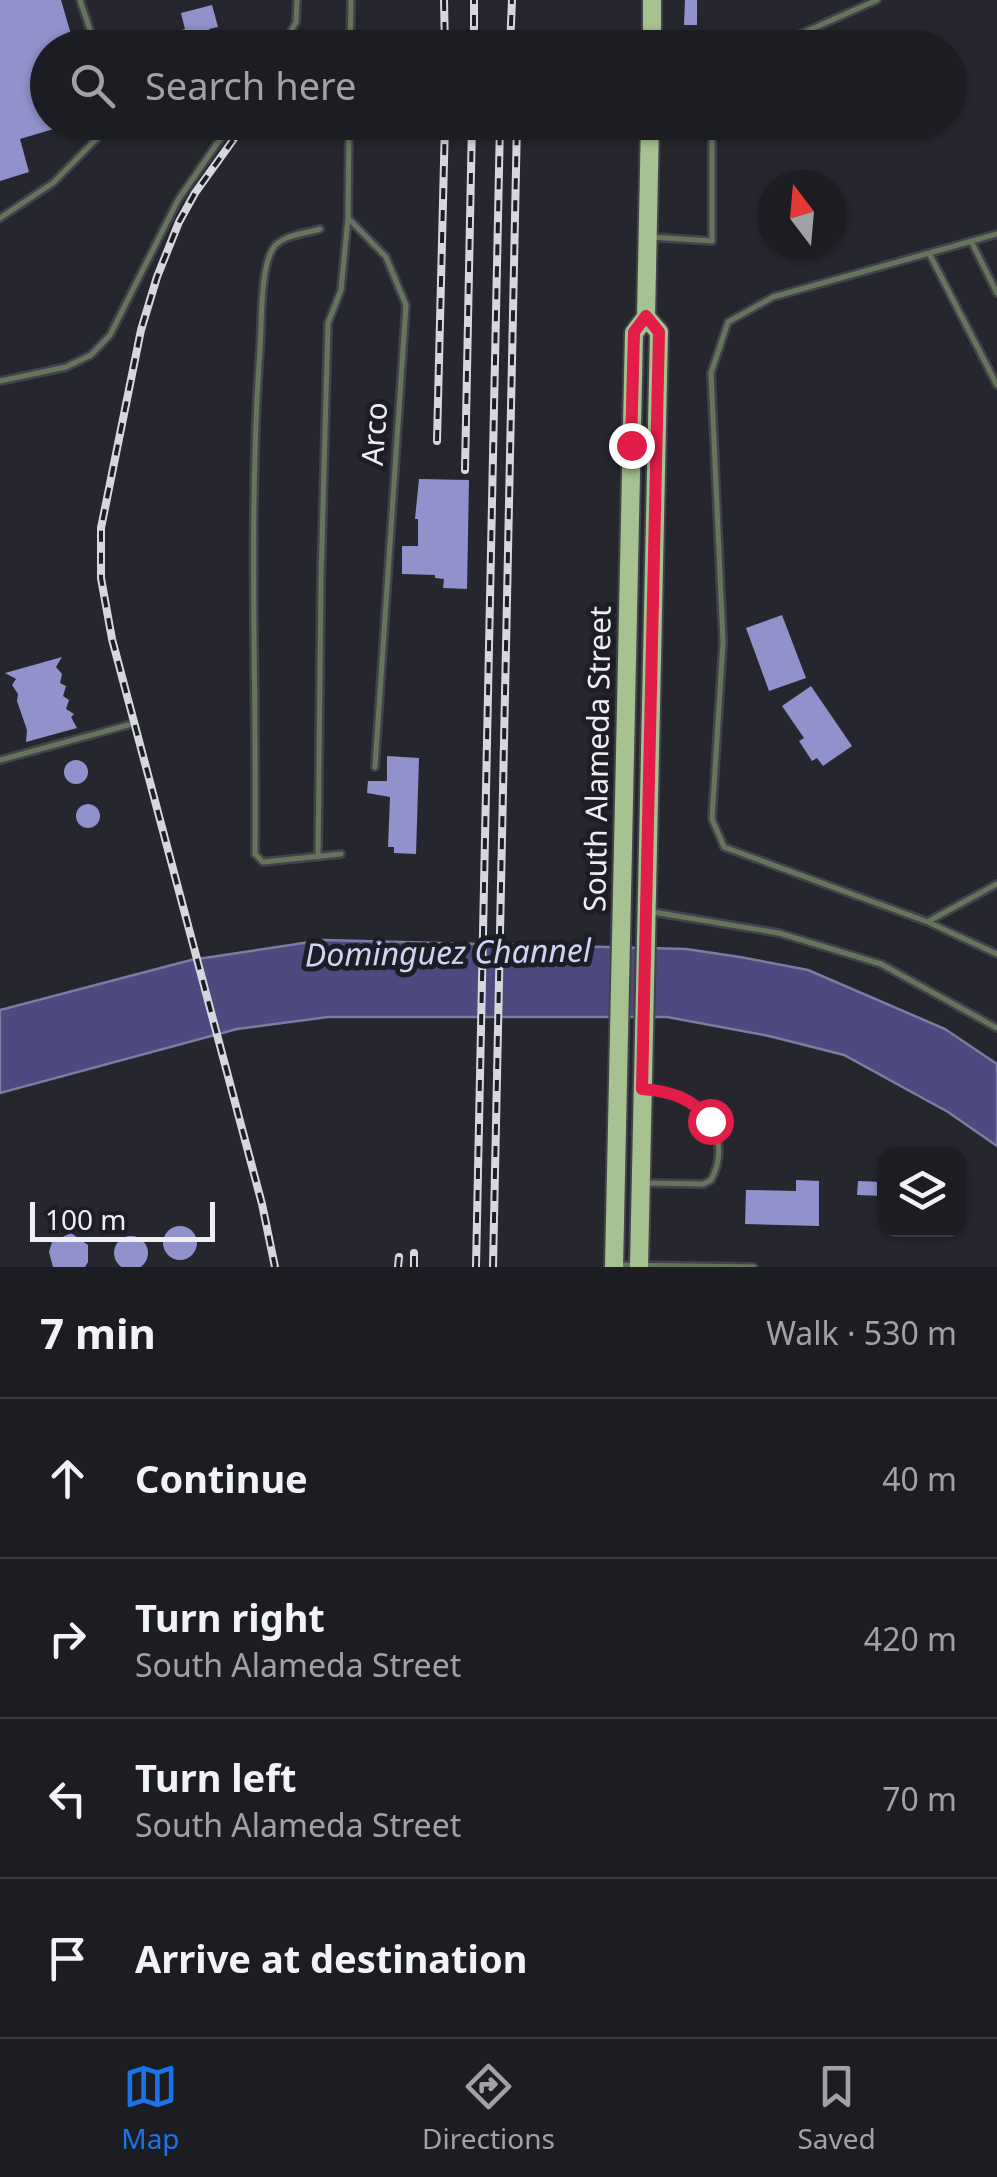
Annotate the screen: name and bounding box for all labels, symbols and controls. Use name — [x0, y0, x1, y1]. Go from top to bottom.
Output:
search box — [30, 30, 967, 140]
icon: search — [65, 58, 120, 113]
text: Search here — [145, 59, 356, 111]
north arrow — [757, 170, 847, 260]
street label: Arco — [351, 401, 396, 467]
route end — [609, 423, 655, 469]
street label: South Alameda Street — [573, 606, 620, 912]
water label: Dominguez Channel — [305, 927, 592, 975]
route start — [688, 1099, 734, 1145]
map controls — [877, 1147, 967, 1237]
button: layers — [877, 1147, 967, 1237]
scale bar — [30, 1197, 215, 1242]
text: 100 m — [45, 1200, 127, 1238]
text: 7 min — [40, 1304, 156, 1361]
text: Walk · 530 m — [766, 1311, 957, 1354]
icon: ahead — [40, 1451, 95, 1506]
text: Continue — [135, 1452, 308, 1504]
text: 40 m — [882, 1457, 957, 1500]
text: Turn right — [135, 1591, 325, 1643]
icon: right — [40, 1611, 95, 1666]
text: 420 m — [864, 1617, 957, 1660]
text: South Alameda Street — [135, 1643, 461, 1686]
text: Turn left — [135, 1751, 297, 1803]
icon: left — [40, 1771, 95, 1826]
text: 70 m — [882, 1777, 957, 1820]
text: South Alameda Street — [135, 1803, 461, 1846]
icon: arrive — [40, 1931, 95, 1986]
text: Arrive at destination — [135, 1932, 527, 1984]
tab: Map — [121, 2059, 180, 2157]
tab: Directions — [422, 2059, 555, 2157]
tab: Saved — [797, 2059, 876, 2157]

